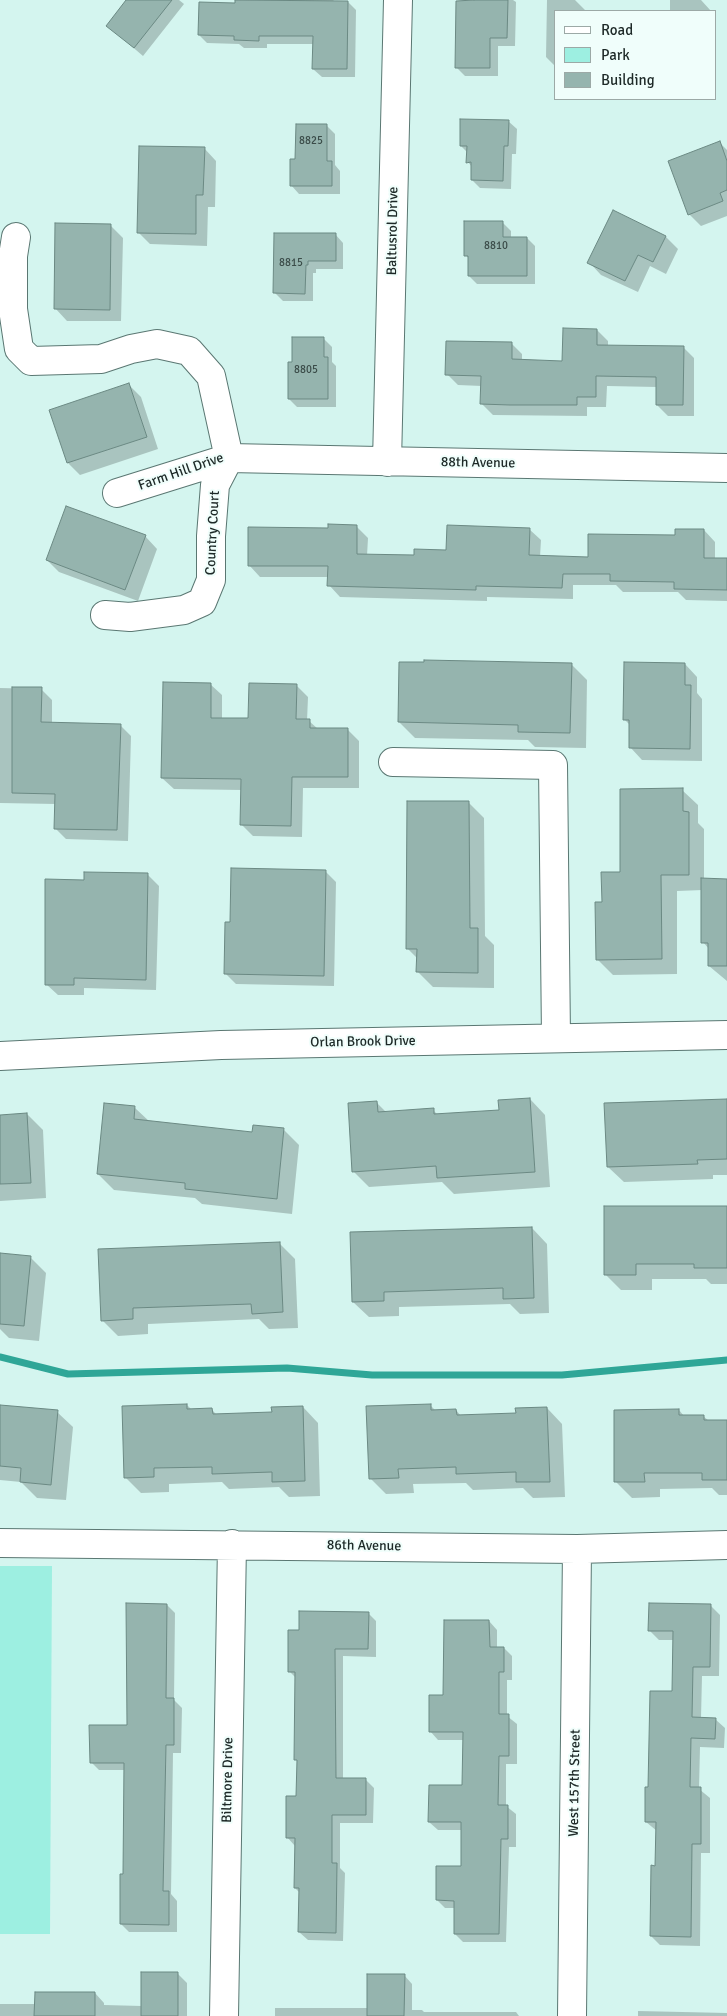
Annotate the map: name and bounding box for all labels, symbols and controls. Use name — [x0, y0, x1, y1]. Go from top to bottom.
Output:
legend — [554, 10, 717, 100]
text: Road — [601, 21, 633, 39]
text: Park — [601, 46, 630, 64]
text: Building — [601, 71, 655, 89]
house number: 8825 — [299, 134, 323, 148]
street label: Baltusrol Drive — [384, 186, 402, 276]
house number: 8810 — [484, 239, 508, 253]
house number: 8815 — [279, 256, 303, 270]
house number: 8805 — [294, 363, 318, 377]
street label: Farm Hill Drive — [136, 450, 226, 494]
street label: 88th Avenue — [441, 454, 515, 472]
street label: Country Court — [202, 490, 224, 576]
street label: Orlan Brook Drive — [310, 1033, 416, 1051]
street label: 86th Avenue — [327, 1537, 401, 1555]
street label: West 157th Street — [566, 1729, 584, 1837]
street label: Biltmore Drive — [219, 1737, 237, 1823]

